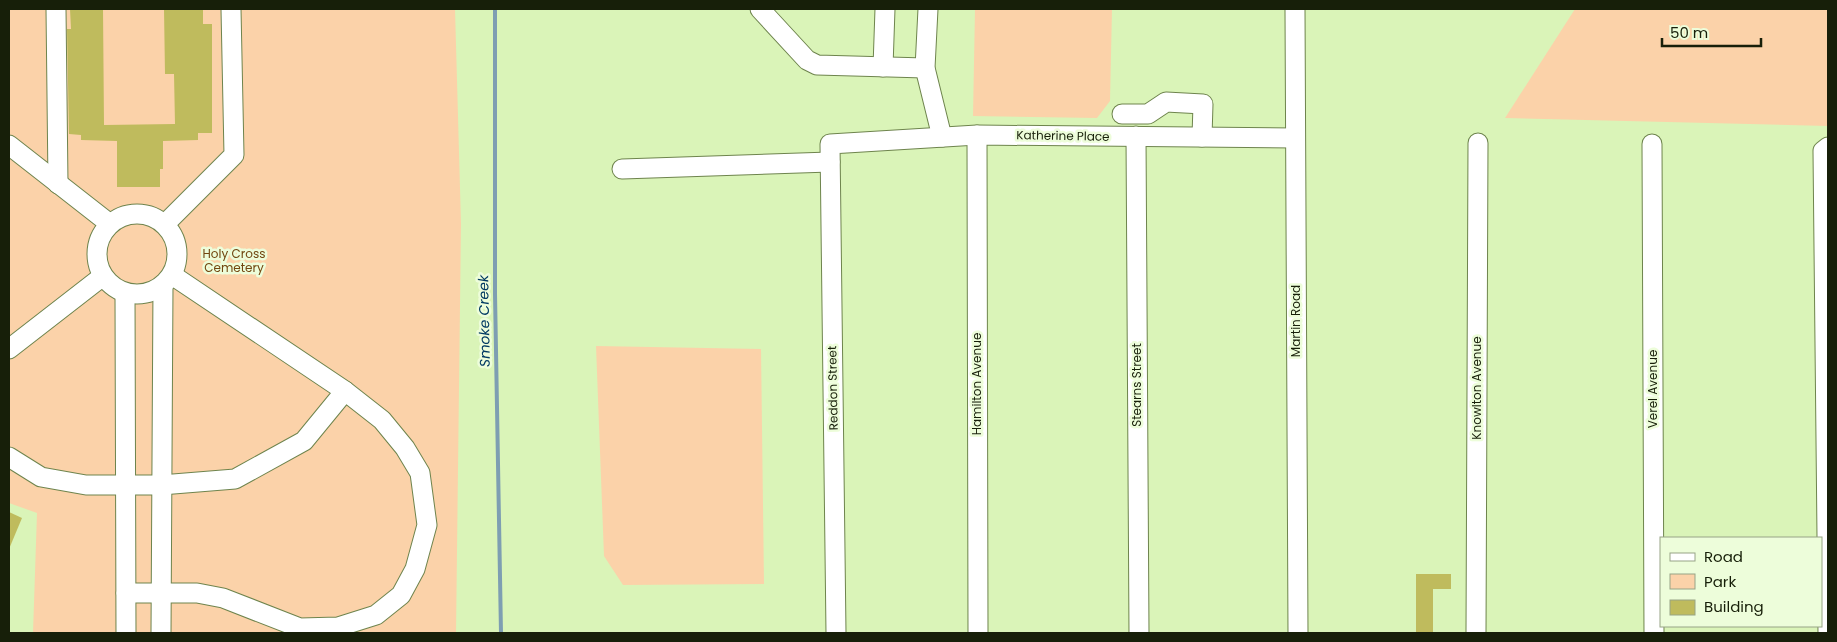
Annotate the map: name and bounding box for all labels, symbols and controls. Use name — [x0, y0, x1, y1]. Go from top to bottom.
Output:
scale bar — [1662, 15, 1761, 47]
text: 50 m — [1670, 22, 1708, 43]
street label: Katherine Place — [1016, 126, 1110, 145]
park label: Holy Cross Cemetery — [203, 245, 265, 276]
water label: Smoke Creek — [473, 274, 495, 367]
street label: Martin Road — [1287, 285, 1304, 357]
street label: Hamilton Avenue — [968, 333, 985, 435]
street label: Knowlton Avenue — [1468, 336, 1485, 440]
street label: Stearns Street — [1128, 343, 1145, 427]
street label: Reddon Street — [823, 346, 842, 430]
street label: Verel Avenue — [1644, 350, 1661, 428]
legend — [1660, 537, 1822, 627]
text: Road — [1704, 546, 1743, 567]
text: Park — [1704, 571, 1736, 592]
text: Building — [1704, 596, 1764, 617]

